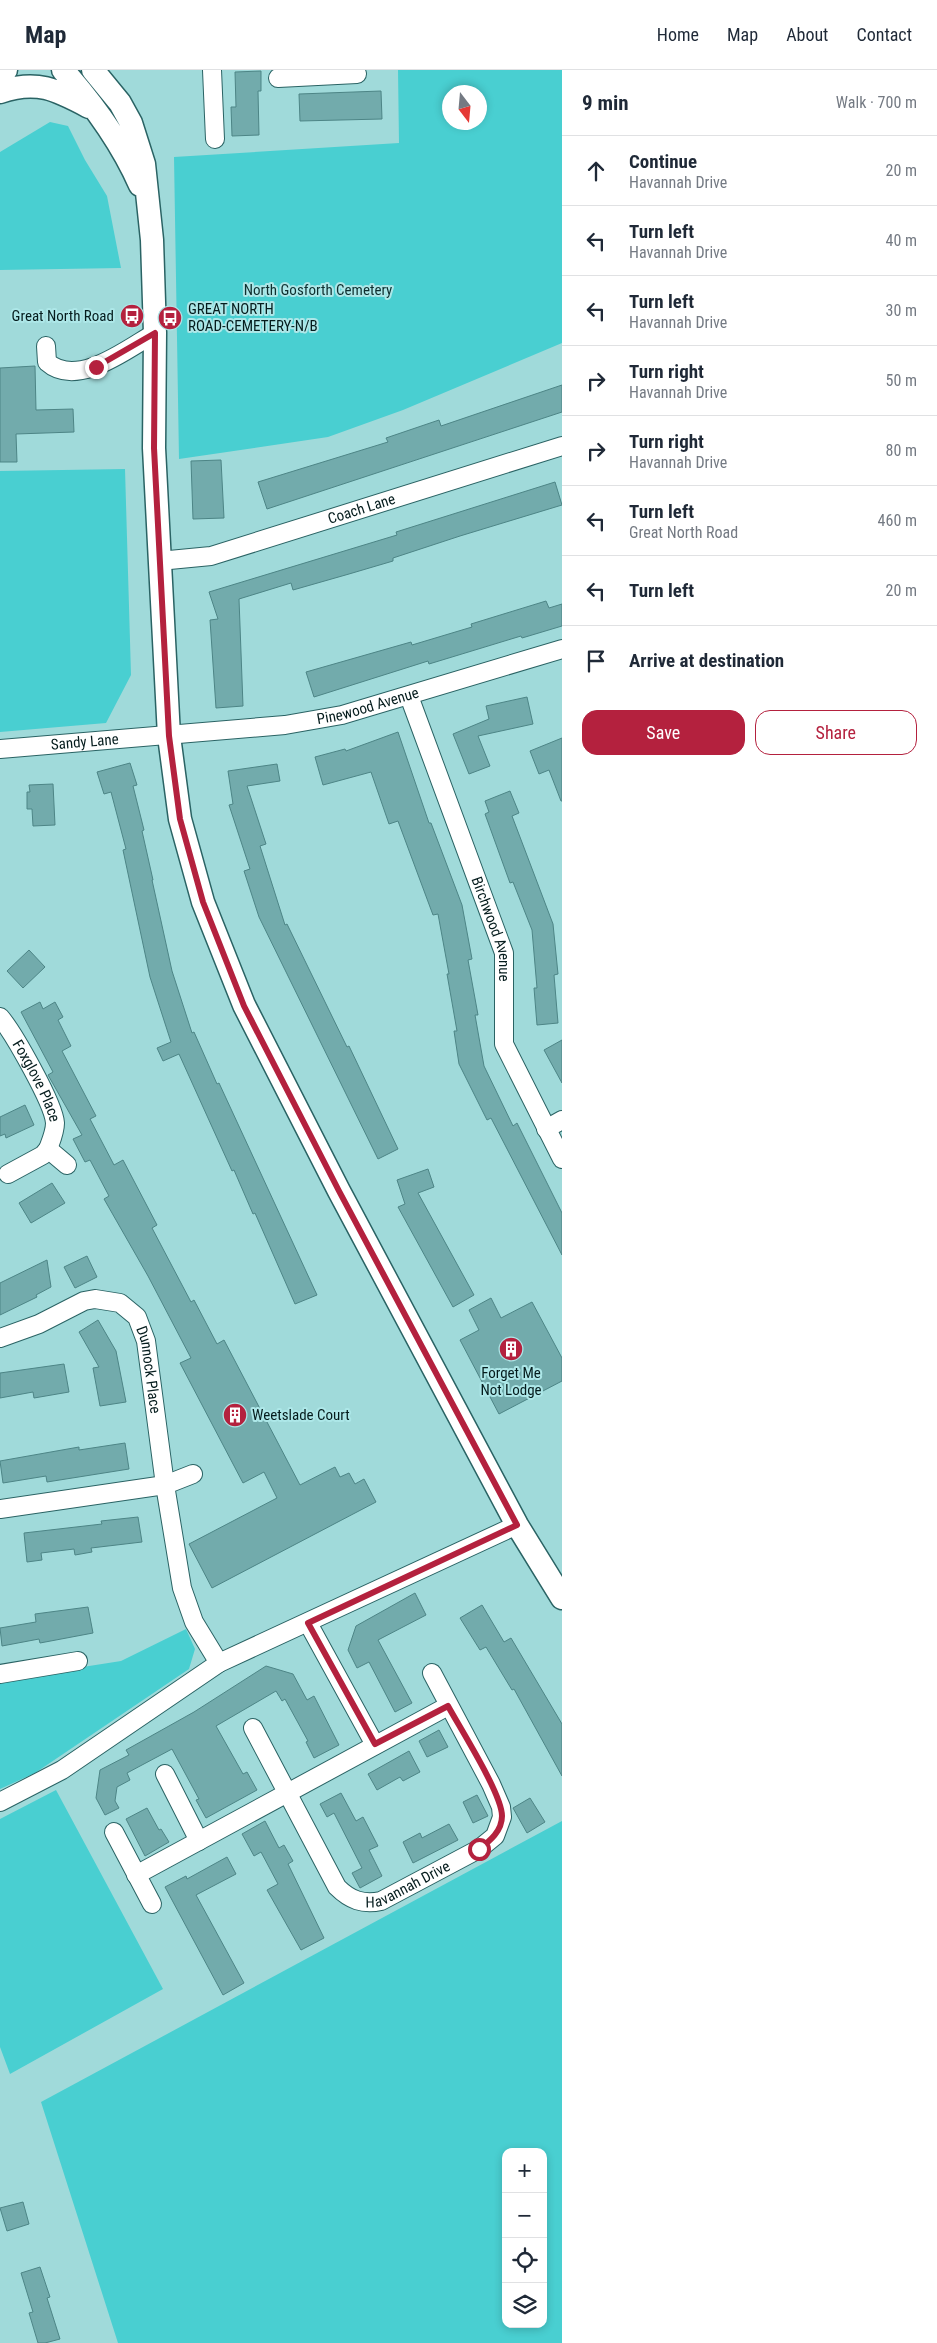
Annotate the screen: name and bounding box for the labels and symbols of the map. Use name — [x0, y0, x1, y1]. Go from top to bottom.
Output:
north arrow — [442, 85, 487, 130]
park label: North Gosforth Cemetery — [244, 281, 392, 299]
place label: GREAT NORTH ROAD-CEMETERY-N/B — [188, 300, 318, 335]
bus stop icon: Great North Road — [119, 303, 145, 329]
bus stop icon: GREAT NORTH ROAD-CEMETERY-N/B — [157, 305, 183, 331]
place label: Great North Road — [12, 307, 114, 325]
route end — [85, 356, 108, 379]
street label: Coach Lane — [326, 490, 397, 528]
street label: Pinewood Avenue — [315, 683, 421, 728]
street label: Sandy Lane — [50, 730, 119, 754]
street label: Birchwood Avenue — [468, 874, 513, 982]
street label: Foxglove Place — [9, 1037, 64, 1124]
street label: Dunnock Place — [132, 1324, 164, 1414]
building icon: Forget Me Not Lodge — [498, 1336, 524, 1362]
place label: Forget Me Not Lodge — [480, 1364, 542, 1399]
building icon: Weetslade Court — [222, 1402, 248, 1428]
place label: Weetslade Court — [252, 1406, 350, 1424]
route start — [468, 1838, 491, 1861]
street label: Havannah Drive — [365, 1857, 453, 1911]

